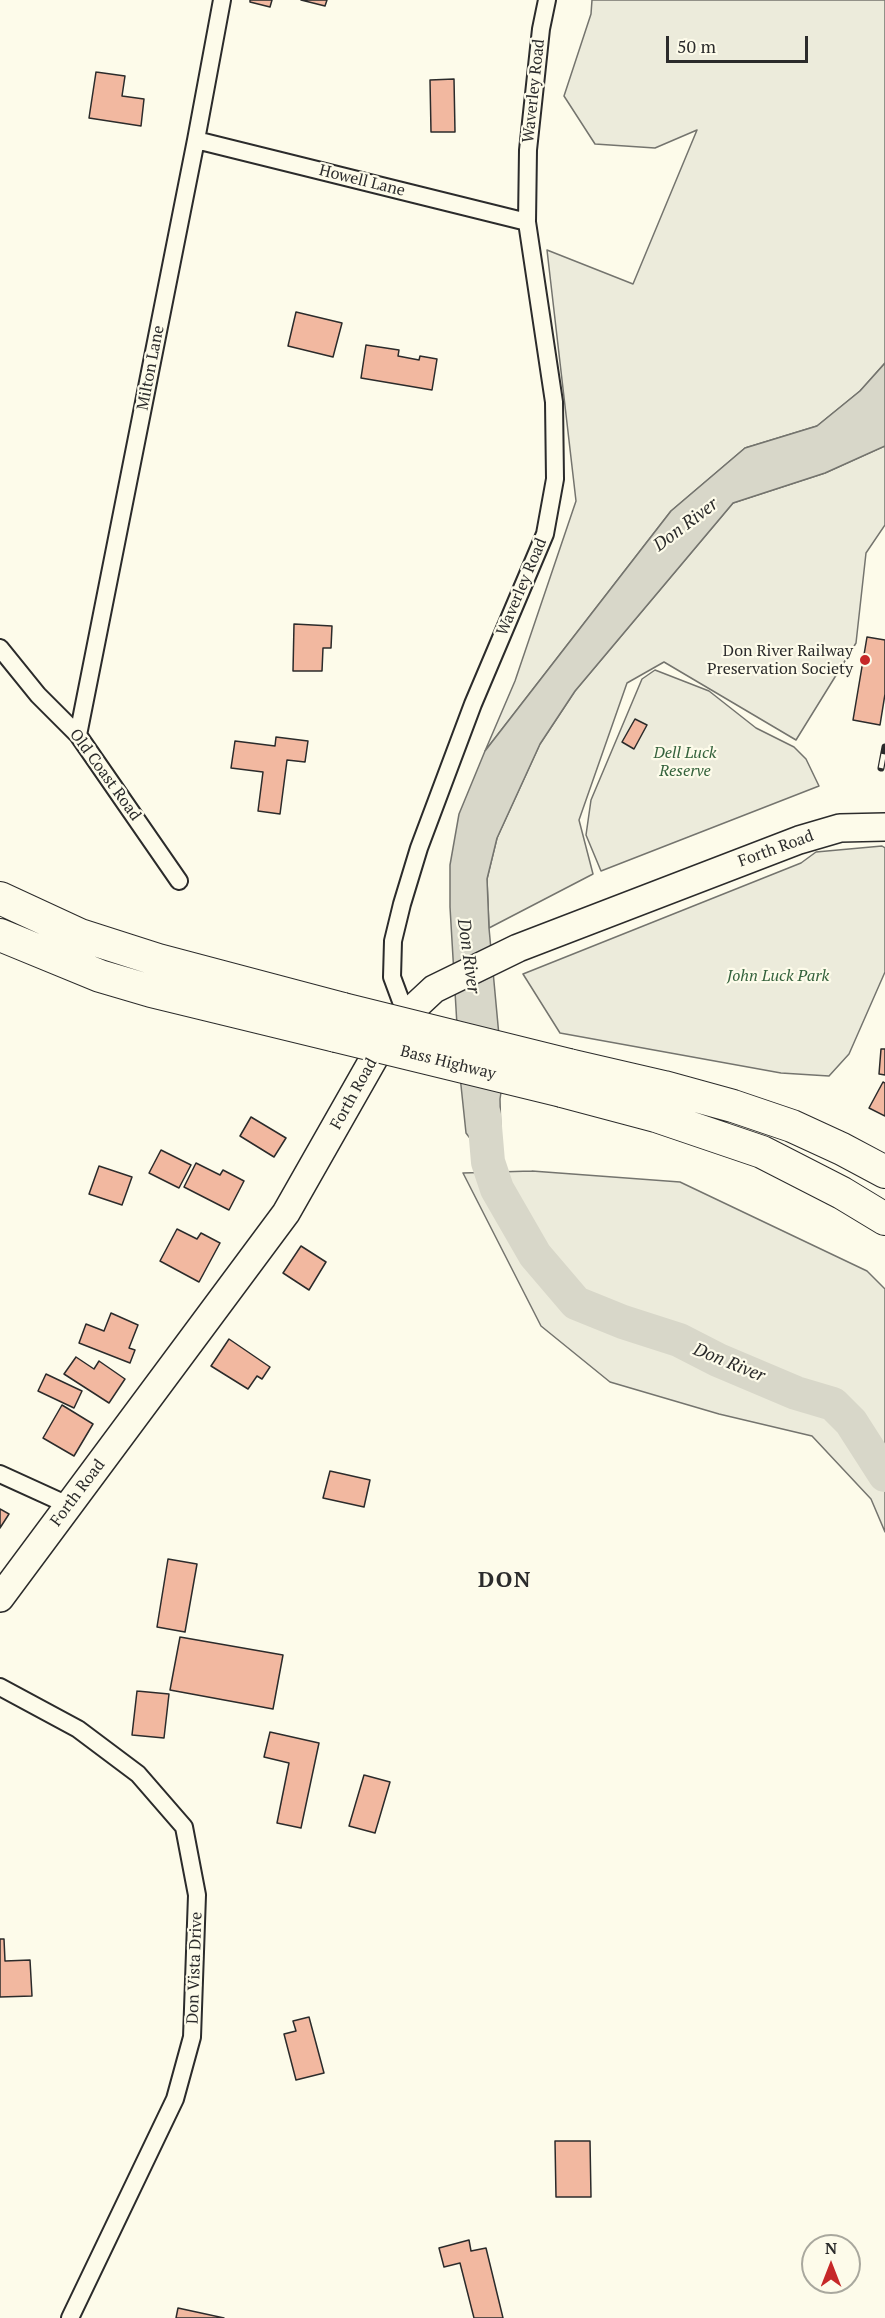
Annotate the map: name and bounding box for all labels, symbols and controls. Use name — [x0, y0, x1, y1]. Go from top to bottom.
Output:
scale bar — [669, 24, 812, 62]
text: 50 m — [677, 34, 716, 58]
street label: Waverley Road — [519, 38, 549, 144]
street label: Howell Lane — [317, 161, 407, 201]
street label: Milton Lane — [133, 324, 169, 412]
water label: Don River — [649, 494, 723, 556]
street label: Waverley Road — [493, 535, 551, 639]
place label: Don River Railway Preservation Society — [707, 641, 853, 679]
marker: Don River Railway Preservation Society — [858, 653, 872, 667]
street label: Old Coast Road — [65, 725, 145, 825]
park label: Dell Luck Reserve — [653, 743, 717, 781]
street label: Forth Road — [736, 827, 816, 871]
water label: Don River — [452, 917, 484, 995]
park label: John Luck Park — [727, 966, 829, 986]
street label: Bass Highway — [398, 1042, 498, 1084]
street label: Forth Road — [327, 1055, 381, 1133]
water label: Don River — [690, 1339, 768, 1387]
street label: Forth Road — [47, 1456, 109, 1530]
district label: DON — [478, 1568, 532, 1594]
street label: Don Vista Drive — [183, 1912, 207, 2024]
north arrow — [801, 2234, 861, 2294]
text: N — [825, 2237, 837, 2259]

